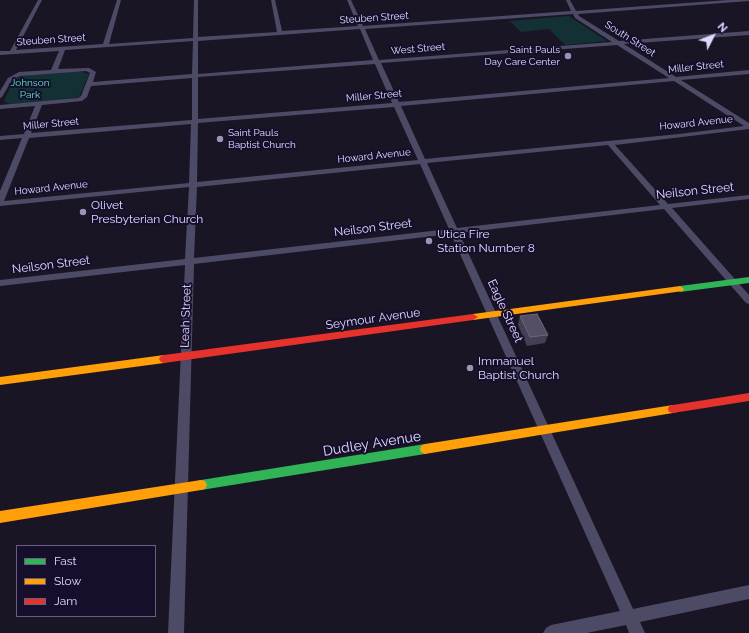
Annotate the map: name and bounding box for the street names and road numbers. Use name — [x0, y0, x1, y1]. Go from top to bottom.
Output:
street label: Steuben Street — [339, 10, 409, 26]
street label: South Street — [602, 19, 658, 59]
street label: Steuben Street — [16, 32, 86, 48]
street label: West Street — [391, 41, 445, 57]
street label: Miller Street — [668, 58, 724, 76]
street label: Miller Street — [346, 88, 402, 104]
street label: Howard Avenue — [659, 113, 733, 133]
street label: Miller Street — [23, 116, 79, 132]
street label: Howard Avenue — [337, 146, 411, 166]
street label: Howard Avenue — [14, 178, 88, 198]
street label: Neilson Street — [655, 180, 735, 202]
street label: Neilson Street — [333, 216, 413, 240]
street label: Neilson Street — [11, 253, 91, 277]
street label: Eagle Street — [484, 277, 526, 345]
street label: Leah Street — [178, 284, 194, 348]
street label: Seymour Avenue — [325, 305, 421, 333]
street label: Dudley Avenue — [322, 428, 422, 460]

